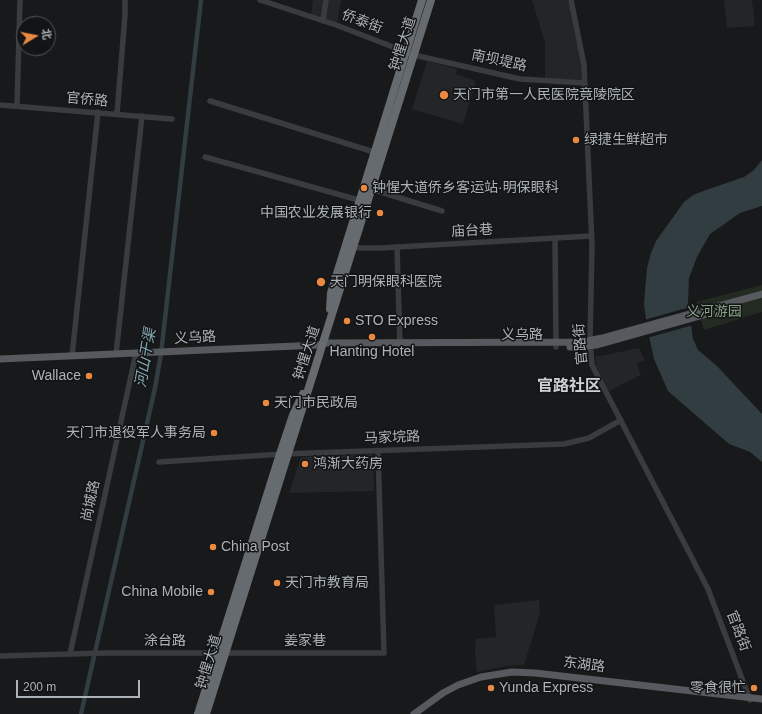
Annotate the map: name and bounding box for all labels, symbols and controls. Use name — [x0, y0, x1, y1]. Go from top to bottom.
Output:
street label: 侨泰街 — [339, 7, 385, 37]
street label: 钟惺大道 — [386, 15, 420, 73]
north arrow — [16, 16, 56, 56]
text: 北 — [40, 28, 54, 41]
street label: 南坝堤路 — [470, 47, 528, 75]
place label: 天门市第一人民医院竟陵院区 — [453, 87, 635, 103]
marker: 天门市第一人民医院竟陵院区 — [438, 89, 450, 101]
street label: 官侨路 — [65, 90, 109, 110]
place label: 绿捷生鲜超市 — [584, 132, 668, 148]
marker: 绿捷生鲜超市 — [571, 135, 581, 145]
place label: 钟惺大道侨乡客运站·明保眼科 — [372, 180, 559, 196]
marker: 钟惺大道侨乡客运站·明保眼科 — [359, 183, 369, 193]
place label: 中国农业发展银行 — [260, 205, 372, 221]
marker: 中国农业发展银行 — [375, 208, 385, 218]
street label: 庙台巷 — [451, 222, 493, 240]
place label: 天门明保眼科医院 — [330, 274, 442, 290]
marker: 天门明保眼科医院 — [315, 276, 327, 288]
park label: 义河游园 — [686, 304, 742, 320]
place label: STO Express — [355, 313, 438, 329]
marker: STO Express — [342, 316, 352, 326]
street label: 官路街 — [571, 322, 591, 366]
street label: 钟惺大道 — [290, 324, 324, 382]
water label: 河山干渠 — [132, 327, 160, 389]
street label: 义乌路 — [501, 327, 543, 343]
street label: 义乌路 — [174, 329, 216, 347]
marker: Hanting Hotel — [367, 332, 377, 342]
place label: Hanting Hotel — [330, 344, 414, 360]
place label: Wallace — [32, 368, 81, 384]
marker: Wallace — [84, 371, 94, 381]
district label: 官路社区 — [537, 377, 601, 397]
place label: 天门市民政局 — [274, 395, 358, 411]
marker: 天门市民政局 — [261, 398, 271, 408]
place label: 天门市退役军人事务局 — [66, 425, 206, 441]
marker: 天门市退役军人事务局 — [209, 428, 219, 438]
street label: 马家垸路 — [364, 429, 420, 447]
place label: 鸿渐大药房 — [313, 456, 383, 472]
marker: 鸿渐大药房 — [300, 459, 310, 469]
street label: 尚城路 — [78, 479, 104, 523]
place label: China Post — [221, 539, 289, 555]
marker: China Post — [208, 542, 218, 552]
place label: 天门市教育局 — [285, 575, 369, 591]
marker: 天门市教育局 — [272, 578, 282, 588]
place label: China Mobile — [121, 584, 203, 600]
marker: China Mobile — [206, 587, 216, 597]
street label: 官路街 — [723, 608, 753, 654]
street label: 涂台路 — [144, 633, 186, 649]
street label: 钟惺大道 — [193, 633, 225, 691]
street label: 姜家巷 — [284, 633, 326, 649]
street label: 东湖路 — [562, 654, 606, 676]
scale bar — [18, 672, 142, 698]
text: 200 m — [23, 680, 56, 694]
place label: Yunda Express — [499, 680, 593, 696]
place label: 零食很忙 — [690, 680, 746, 696]
marker: Yunda Express — [486, 683, 496, 693]
marker: 零食很忙 — [749, 683, 759, 693]

